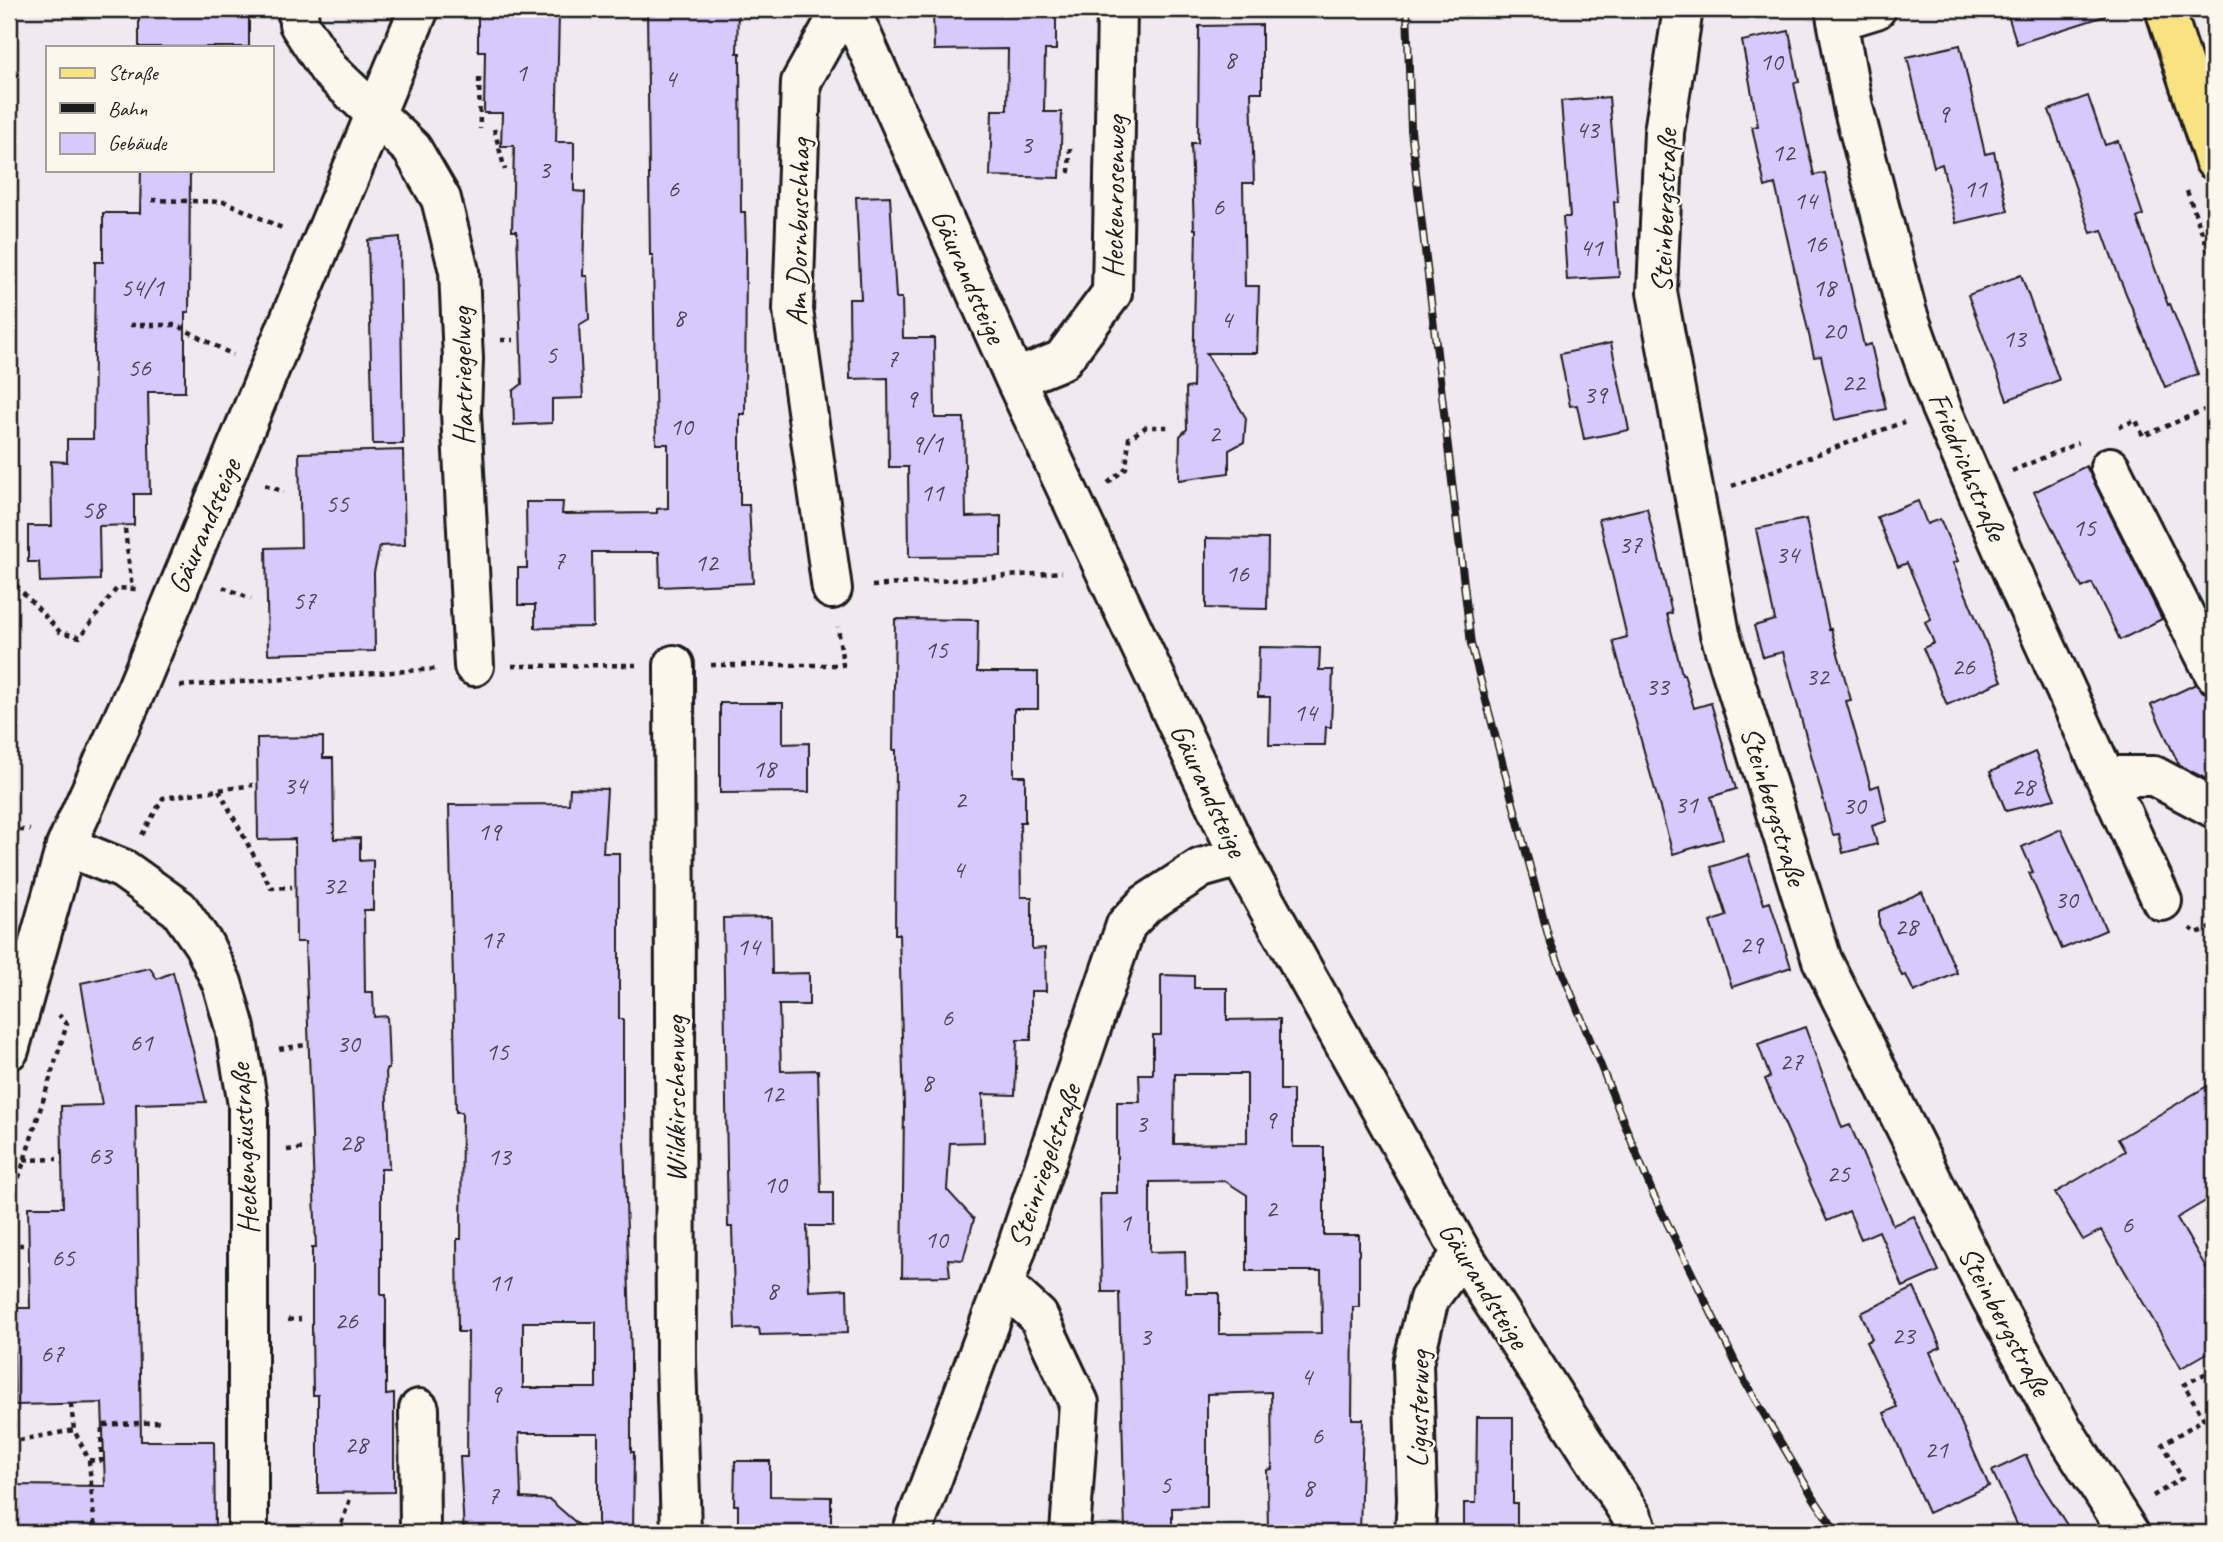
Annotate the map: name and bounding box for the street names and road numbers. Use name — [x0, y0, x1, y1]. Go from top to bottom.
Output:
street label: Heckenrosenweg — [1094, 113, 1134, 278]
street label: Steinbergstraße — [1642, 126, 1686, 294]
street label: Am Dornbuschhag — [777, 135, 819, 326]
street label: Gäurandsteige — [923, 203, 1016, 351]
street label: Hartriegelweg — [442, 305, 482, 445]
street label: Friedrichstraße — [1920, 386, 2017, 548]
street label: Gäurandsteige — [159, 451, 250, 599]
street label: Gäurandsteige — [1162, 717, 1257, 865]
street label: Steinbergstraße — [1732, 722, 1817, 892]
street label: Wildkirschenweg — [656, 1014, 694, 1182]
street label: Heckengäustraße — [220, 1060, 267, 1235]
street label: Steinriegelstraße — [998, 1077, 1090, 1253]
street label: Gäurandsteige — [1430, 1214, 1539, 1358]
street label: Steinbergstraße — [1950, 1240, 2061, 1404]
street label: Ligusterweg — [1398, 1348, 1438, 1468]

